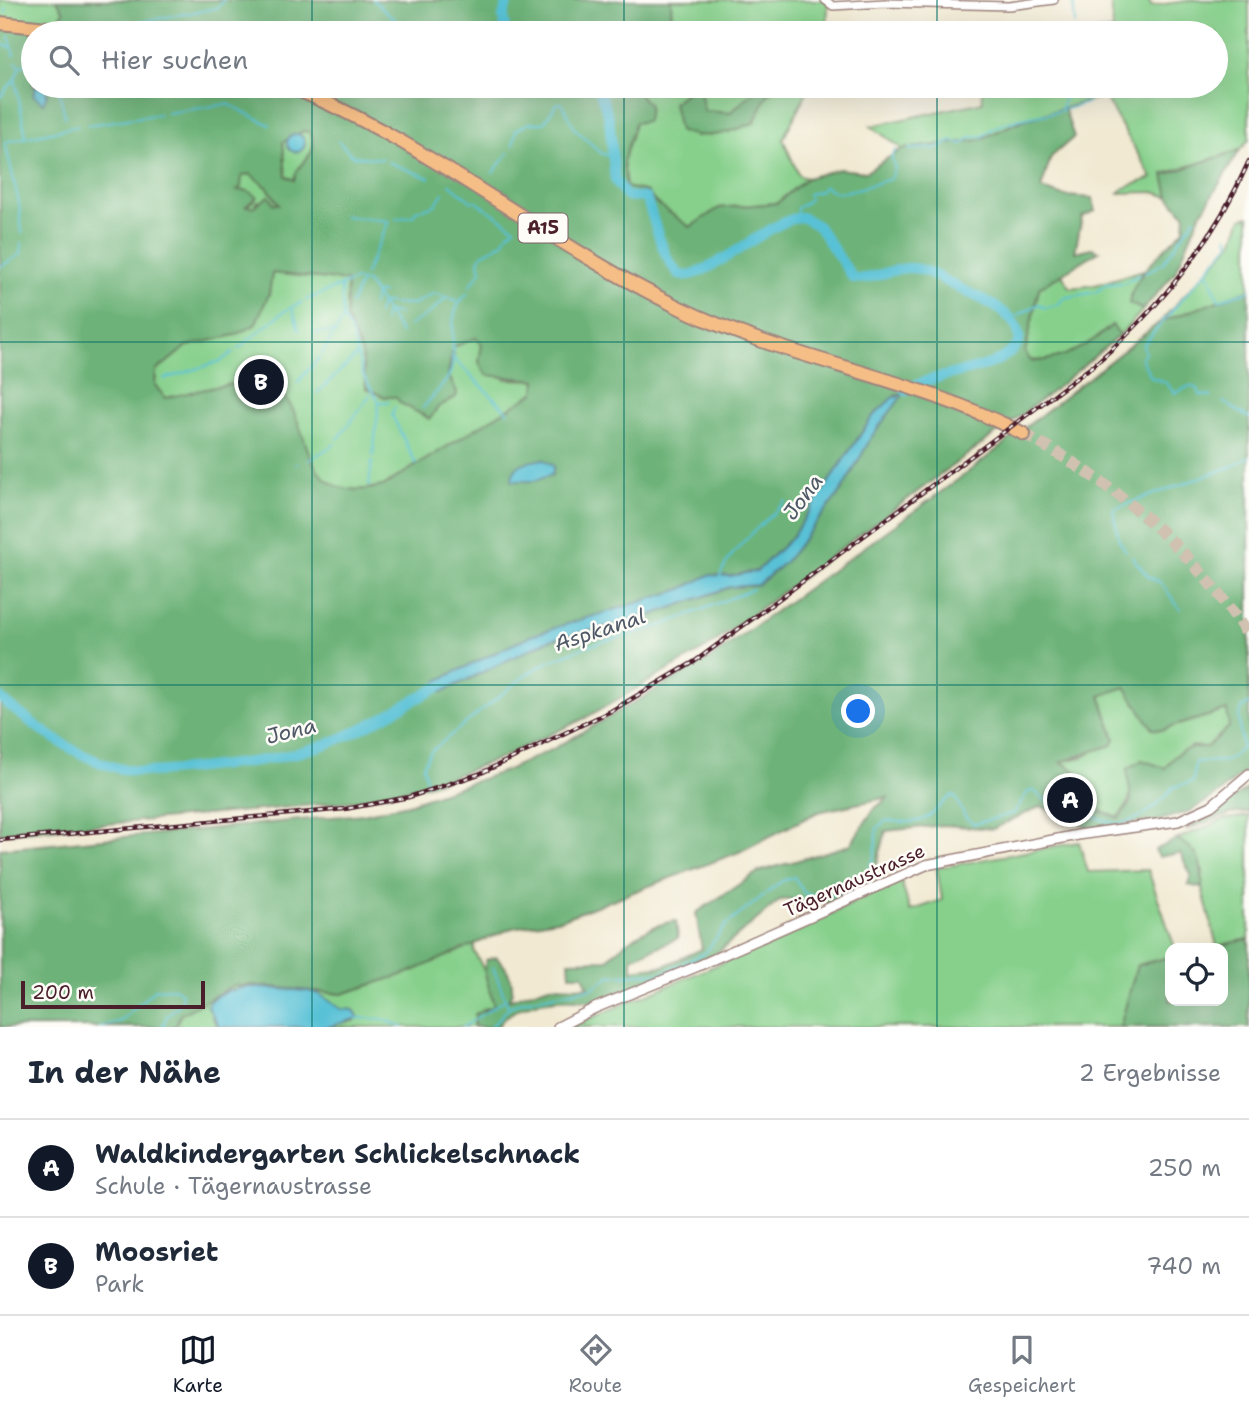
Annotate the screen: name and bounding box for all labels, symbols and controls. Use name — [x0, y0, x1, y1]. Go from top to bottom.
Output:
search box — [21, 21, 1228, 98]
icon: search — [45, 41, 83, 79]
text: Hier suchen — [101, 42, 248, 77]
road number: A15 — [518, 213, 568, 242]
pin: B — [238, 356, 284, 408]
water label: Jona — [776, 468, 830, 526]
water label: Aspkanal — [551, 602, 649, 658]
your location — [841, 694, 875, 728]
water label: Jona — [263, 711, 319, 751]
pin: A — [1047, 774, 1093, 826]
street label: Tägernaustrasse — [780, 838, 929, 923]
map controls — [1165, 943, 1228, 1006]
button: locate — [1165, 943, 1228, 1006]
scale bar — [21, 978, 205, 1010]
text: 200 m — [32, 980, 94, 1005]
text: In der Nähe — [28, 1052, 221, 1093]
text: 2 Ergebnisse — [1079, 1058, 1221, 1088]
text: Waldkindergarten Schlickelschnack — [95, 1136, 580, 1171]
text: A — [42, 1153, 60, 1183]
text: 250 m — [1148, 1153, 1221, 1183]
text: Schule · Tägernaustrasse — [95, 1171, 372, 1201]
text: Moosriet — [95, 1234, 218, 1269]
text: B — [44, 1251, 58, 1281]
text: 740 m — [1146, 1251, 1221, 1281]
text: Park — [95, 1269, 144, 1299]
tab: Karte — [173, 1331, 223, 1398]
tab: Route — [569, 1331, 622, 1398]
tab: Gespeichert — [968, 1331, 1076, 1398]

